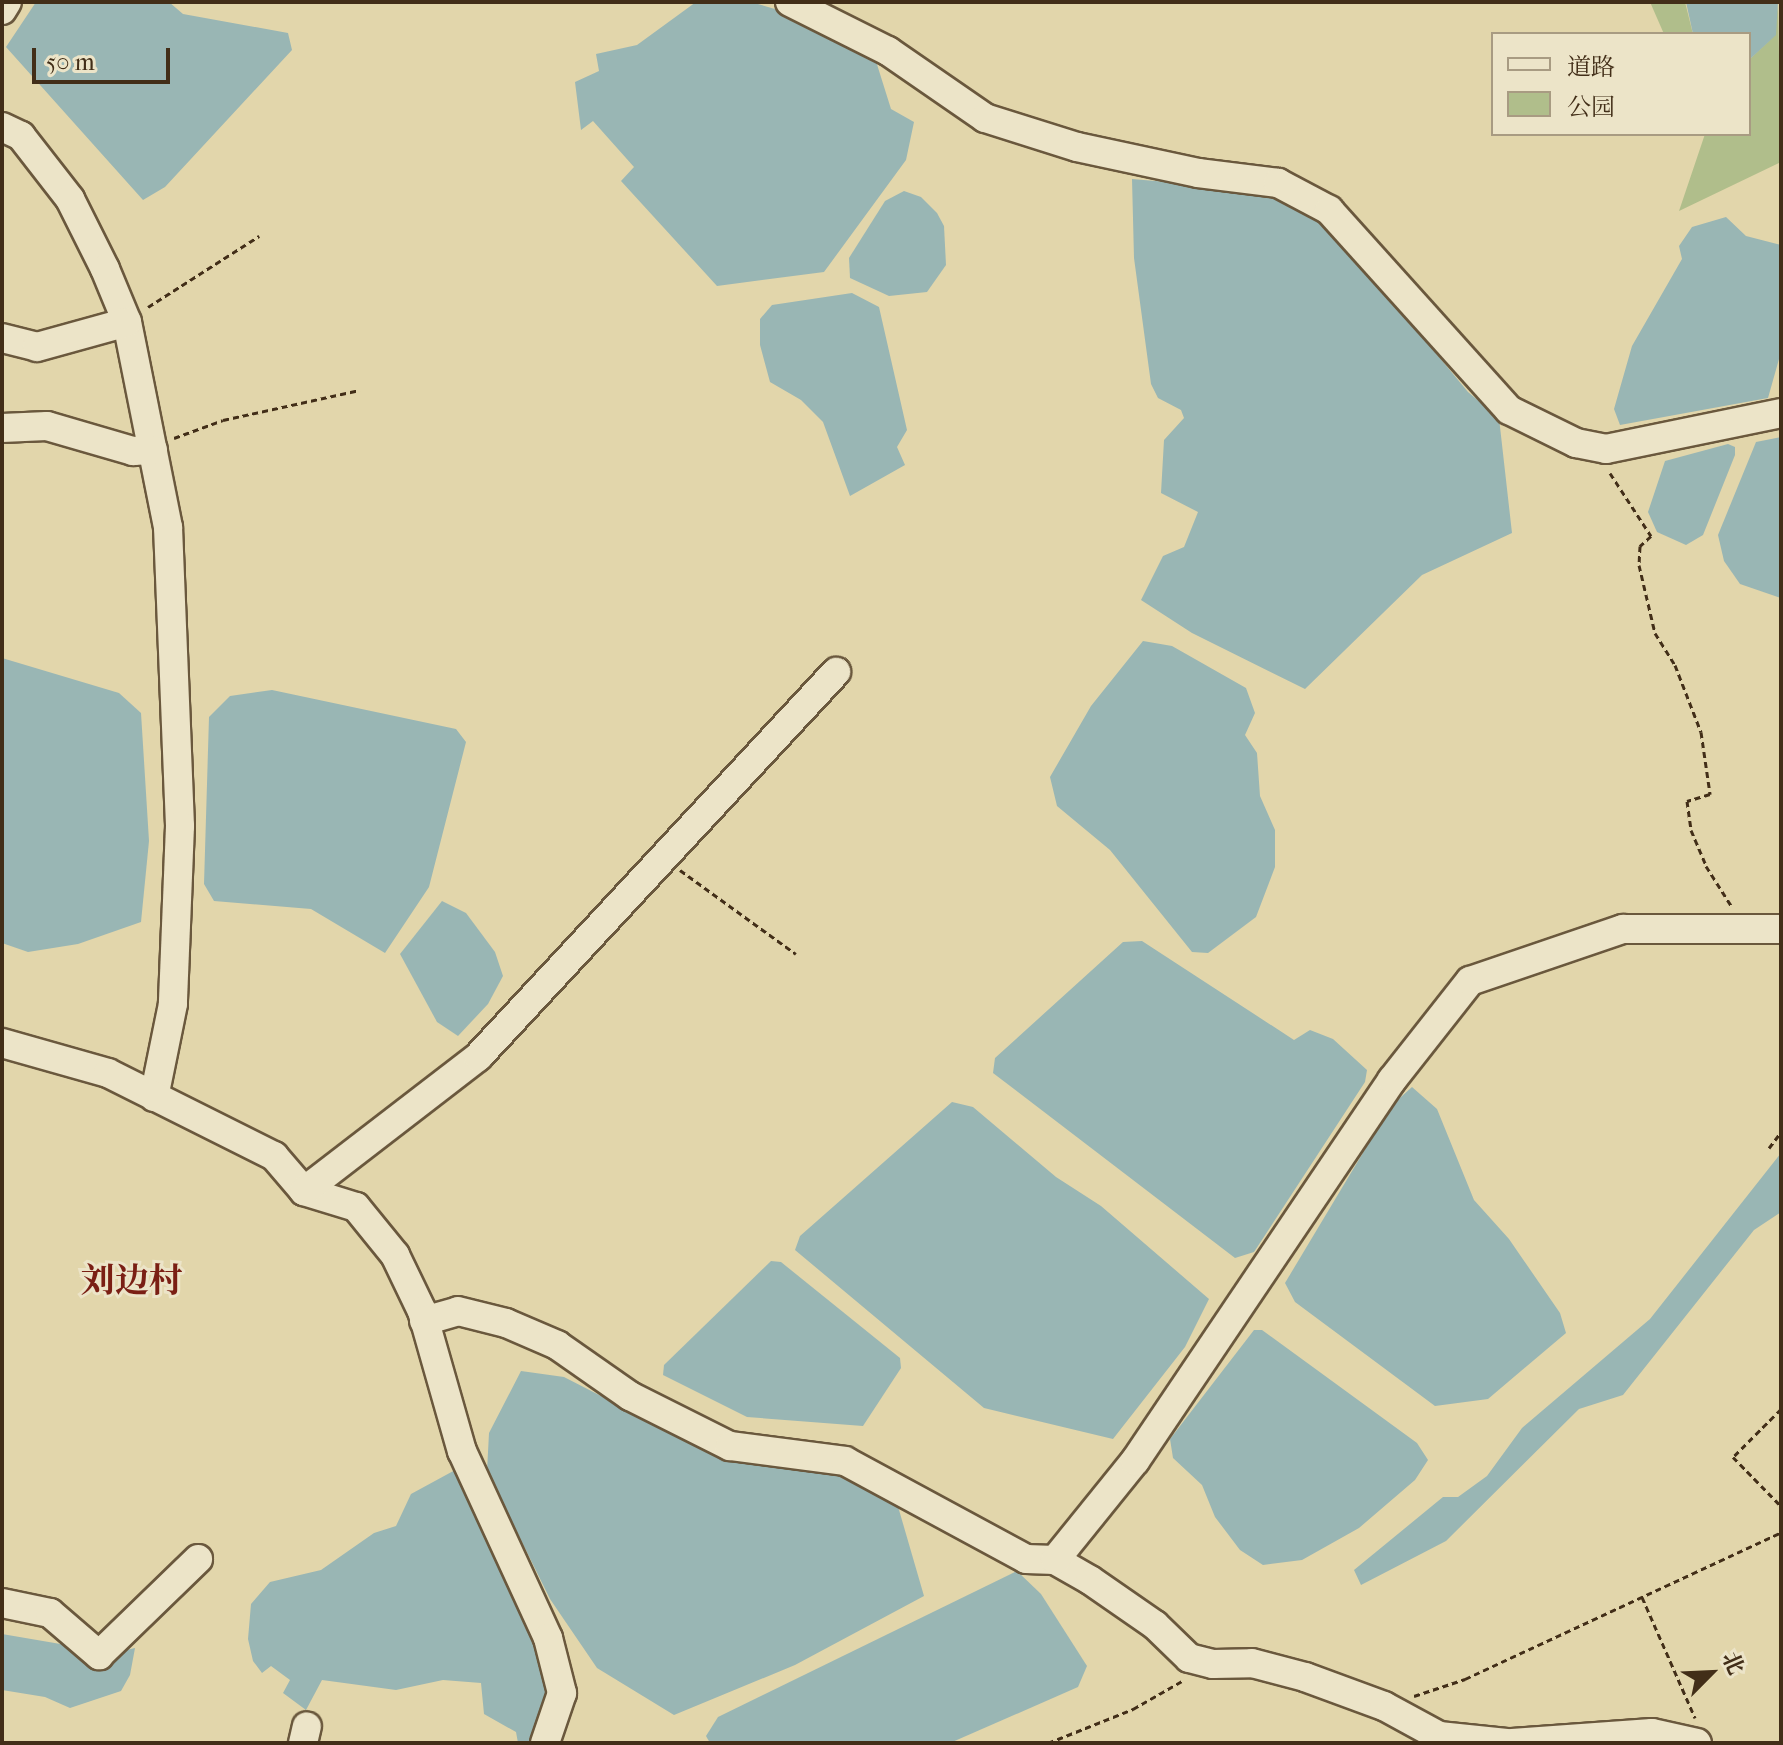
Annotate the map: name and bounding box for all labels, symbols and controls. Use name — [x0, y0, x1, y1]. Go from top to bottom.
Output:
scale bar — [36, 32, 174, 82]
legend — [1491, 32, 1751, 136]
text: 50 m — [46, 48, 95, 76]
text: 道路 — [1567, 53, 1615, 81]
text: 公园 — [1567, 93, 1615, 121]
district label: 刘边村 — [81, 1262, 183, 1302]
north arrow — [1671, 1633, 1751, 1713]
text: 北 — [1717, 1648, 1749, 1679]

